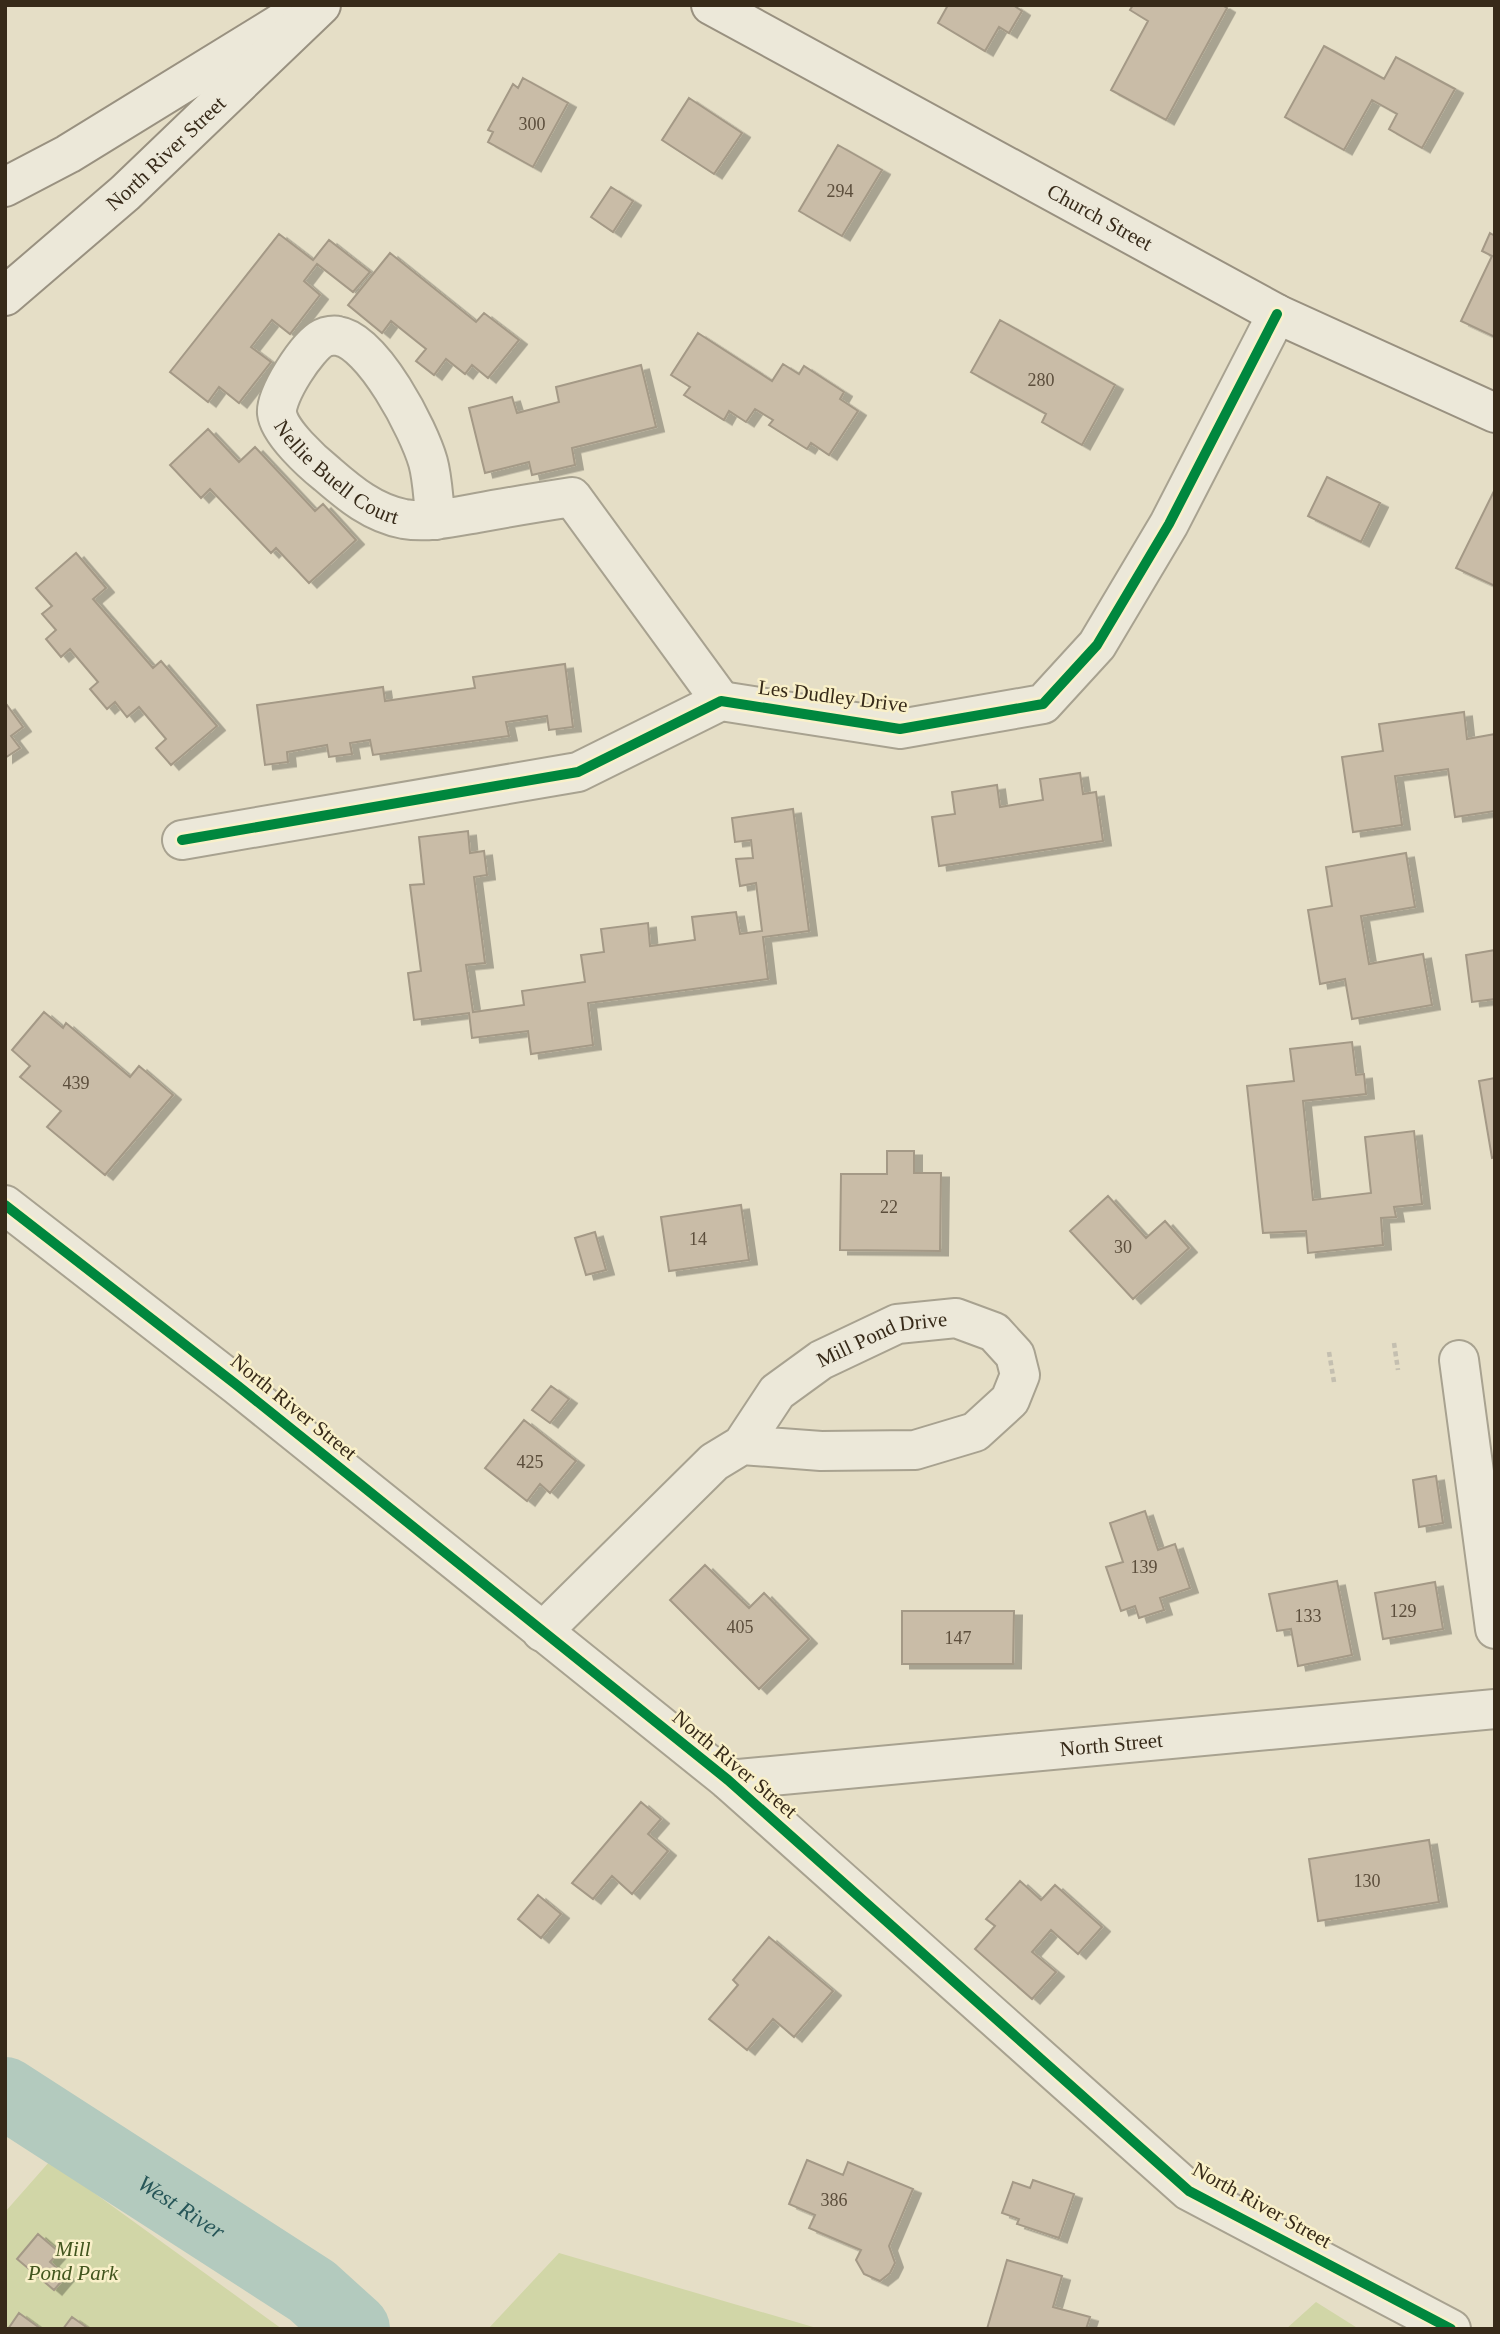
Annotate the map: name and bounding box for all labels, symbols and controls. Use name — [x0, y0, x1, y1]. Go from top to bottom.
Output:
street label: North River Street — [101, 91, 230, 216]
house number: 300 — [519, 114, 546, 134]
street label: Church Street — [1043, 179, 1157, 256]
house number: 294 — [827, 181, 854, 201]
house number: 280 — [1028, 370, 1055, 390]
street label: Nellie Buell Court — [269, 416, 401, 529]
street label: Les Dudley Drive — [757, 675, 909, 717]
house number: 439 — [63, 1073, 90, 1093]
house number: 22 — [880, 1197, 898, 1217]
house number: 14 — [689, 1229, 707, 1249]
house number: 30 — [1114, 1237, 1132, 1257]
street label: Mill Pond Drive — [813, 1307, 948, 1372]
street label: North River Street — [226, 1349, 362, 1465]
house number: 425 — [517, 1452, 544, 1472]
house number: 139 — [1131, 1557, 1158, 1577]
house number: 129 — [1390, 1601, 1417, 1621]
house number: 133 — [1295, 1606, 1322, 1626]
house number: 405 — [727, 1617, 754, 1637]
house number: 147 — [945, 1628, 972, 1648]
street label: North River Street — [668, 1705, 802, 1823]
street label: North Street — [1059, 1728, 1164, 1761]
house number: 130 — [1354, 1871, 1381, 1891]
street label: North River Street — [1188, 2157, 1336, 2253]
water label: West River — [133, 2170, 230, 2245]
house number: 386 — [821, 2190, 848, 2210]
park label: Mill Pond Park — [27, 2237, 119, 2285]

